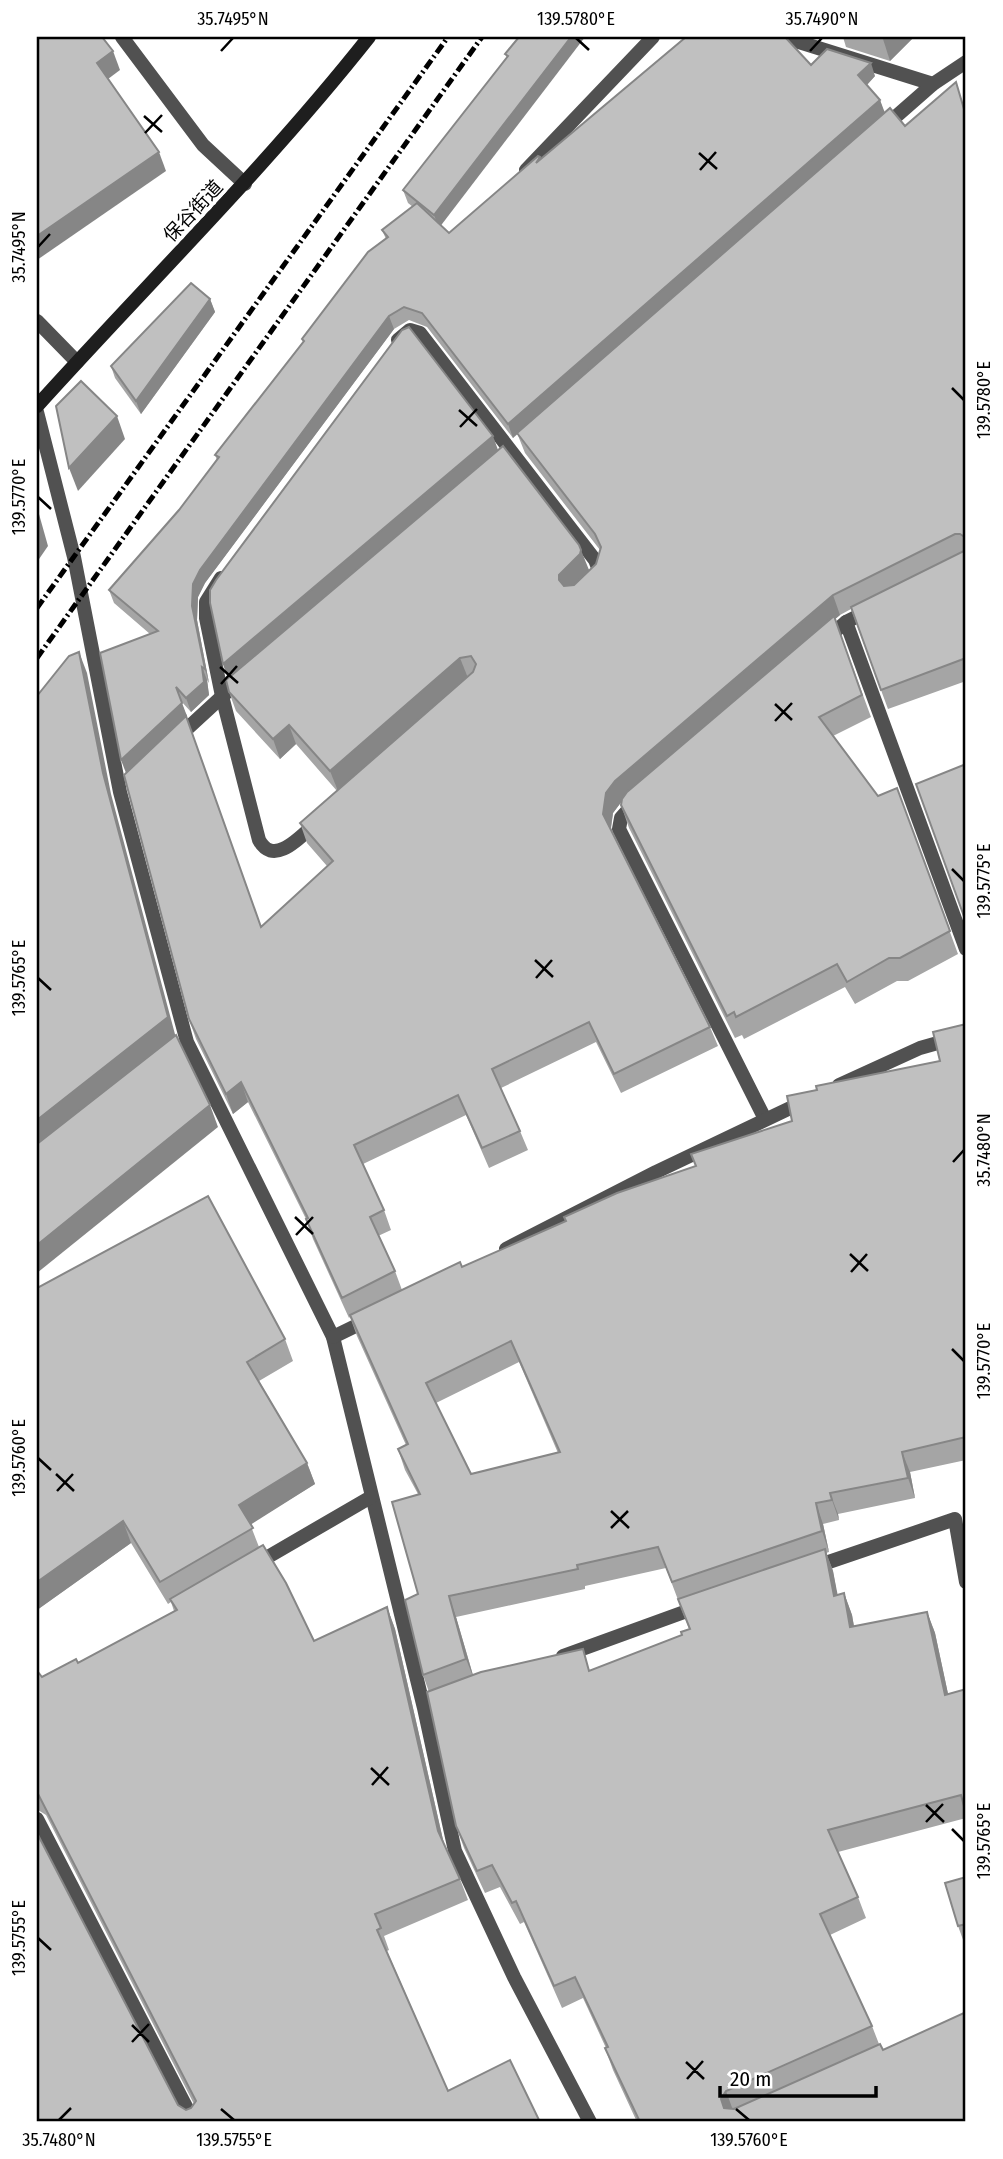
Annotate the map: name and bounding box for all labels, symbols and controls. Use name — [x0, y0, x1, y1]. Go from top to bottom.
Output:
text: 35.7495°N — [197, 8, 269, 30]
text: 139.5780°E — [537, 8, 615, 30]
text: 35.7490°N — [786, 8, 858, 30]
street label: 保谷街道 — [159, 175, 227, 247]
text: 35.7495°N — [8, 211, 30, 283]
text: 139.5780°E — [973, 361, 995, 439]
text: 139.5770°E — [8, 459, 30, 535]
text: 139.5775°E — [973, 844, 995, 918]
text: 139.5765°E — [8, 940, 30, 1016]
text: 35.7480°N — [973, 1113, 995, 1187]
text: 139.5770°E — [973, 1323, 995, 1399]
text: 139.5760°E — [8, 1419, 30, 1497]
text: 139.5765°E — [973, 1803, 995, 1879]
text: 139.5755°E — [8, 1900, 30, 1976]
scale bar — [720, 2054, 875, 2098]
text: 20 m — [730, 2066, 771, 2092]
text: 35.7480°N — [22, 2129, 96, 2151]
text: 139.5755°E — [196, 2129, 272, 2151]
text: 139.5760°E — [710, 2129, 788, 2151]

